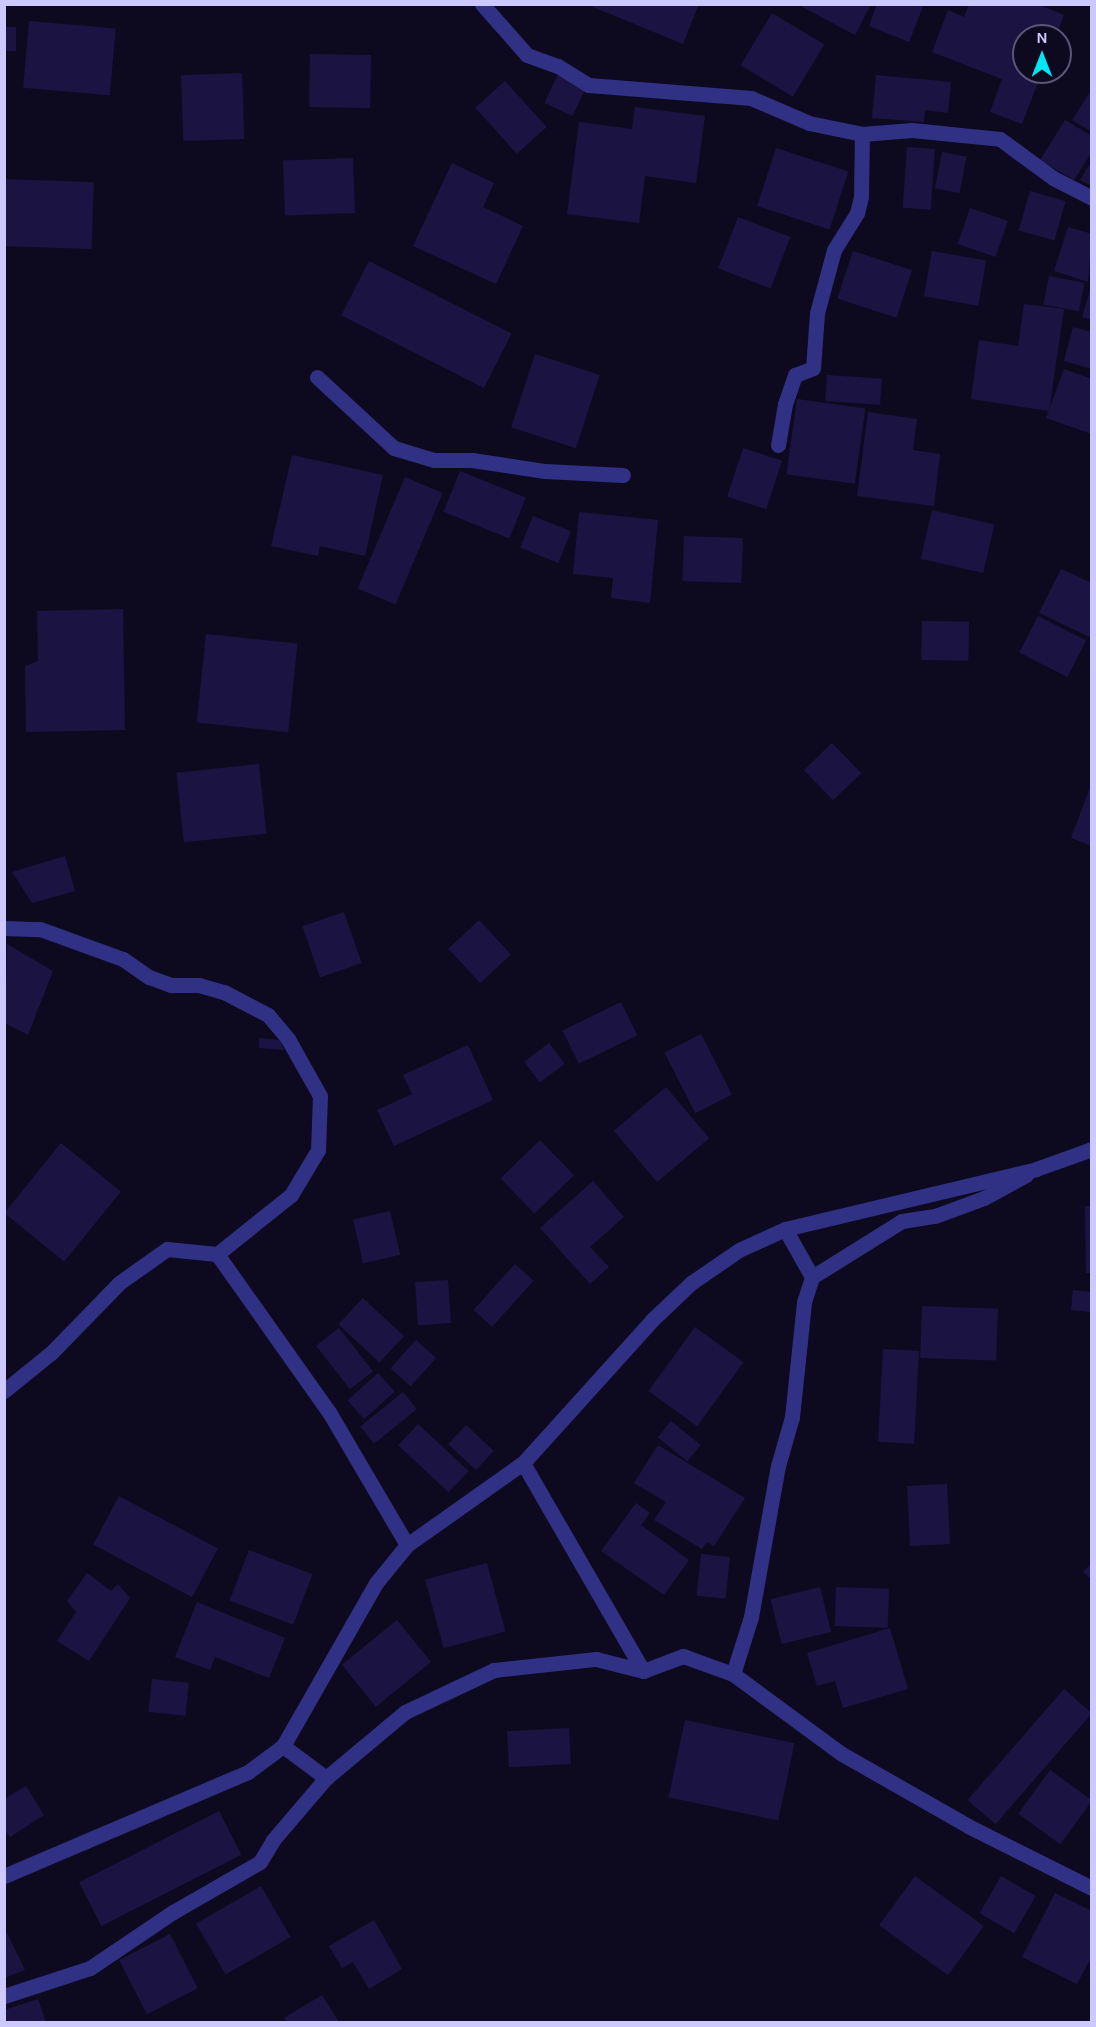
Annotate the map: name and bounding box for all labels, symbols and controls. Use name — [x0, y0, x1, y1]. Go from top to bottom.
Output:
north arrow — [1012, 24, 1072, 84]
text: N — [1036, 28, 1048, 47]

